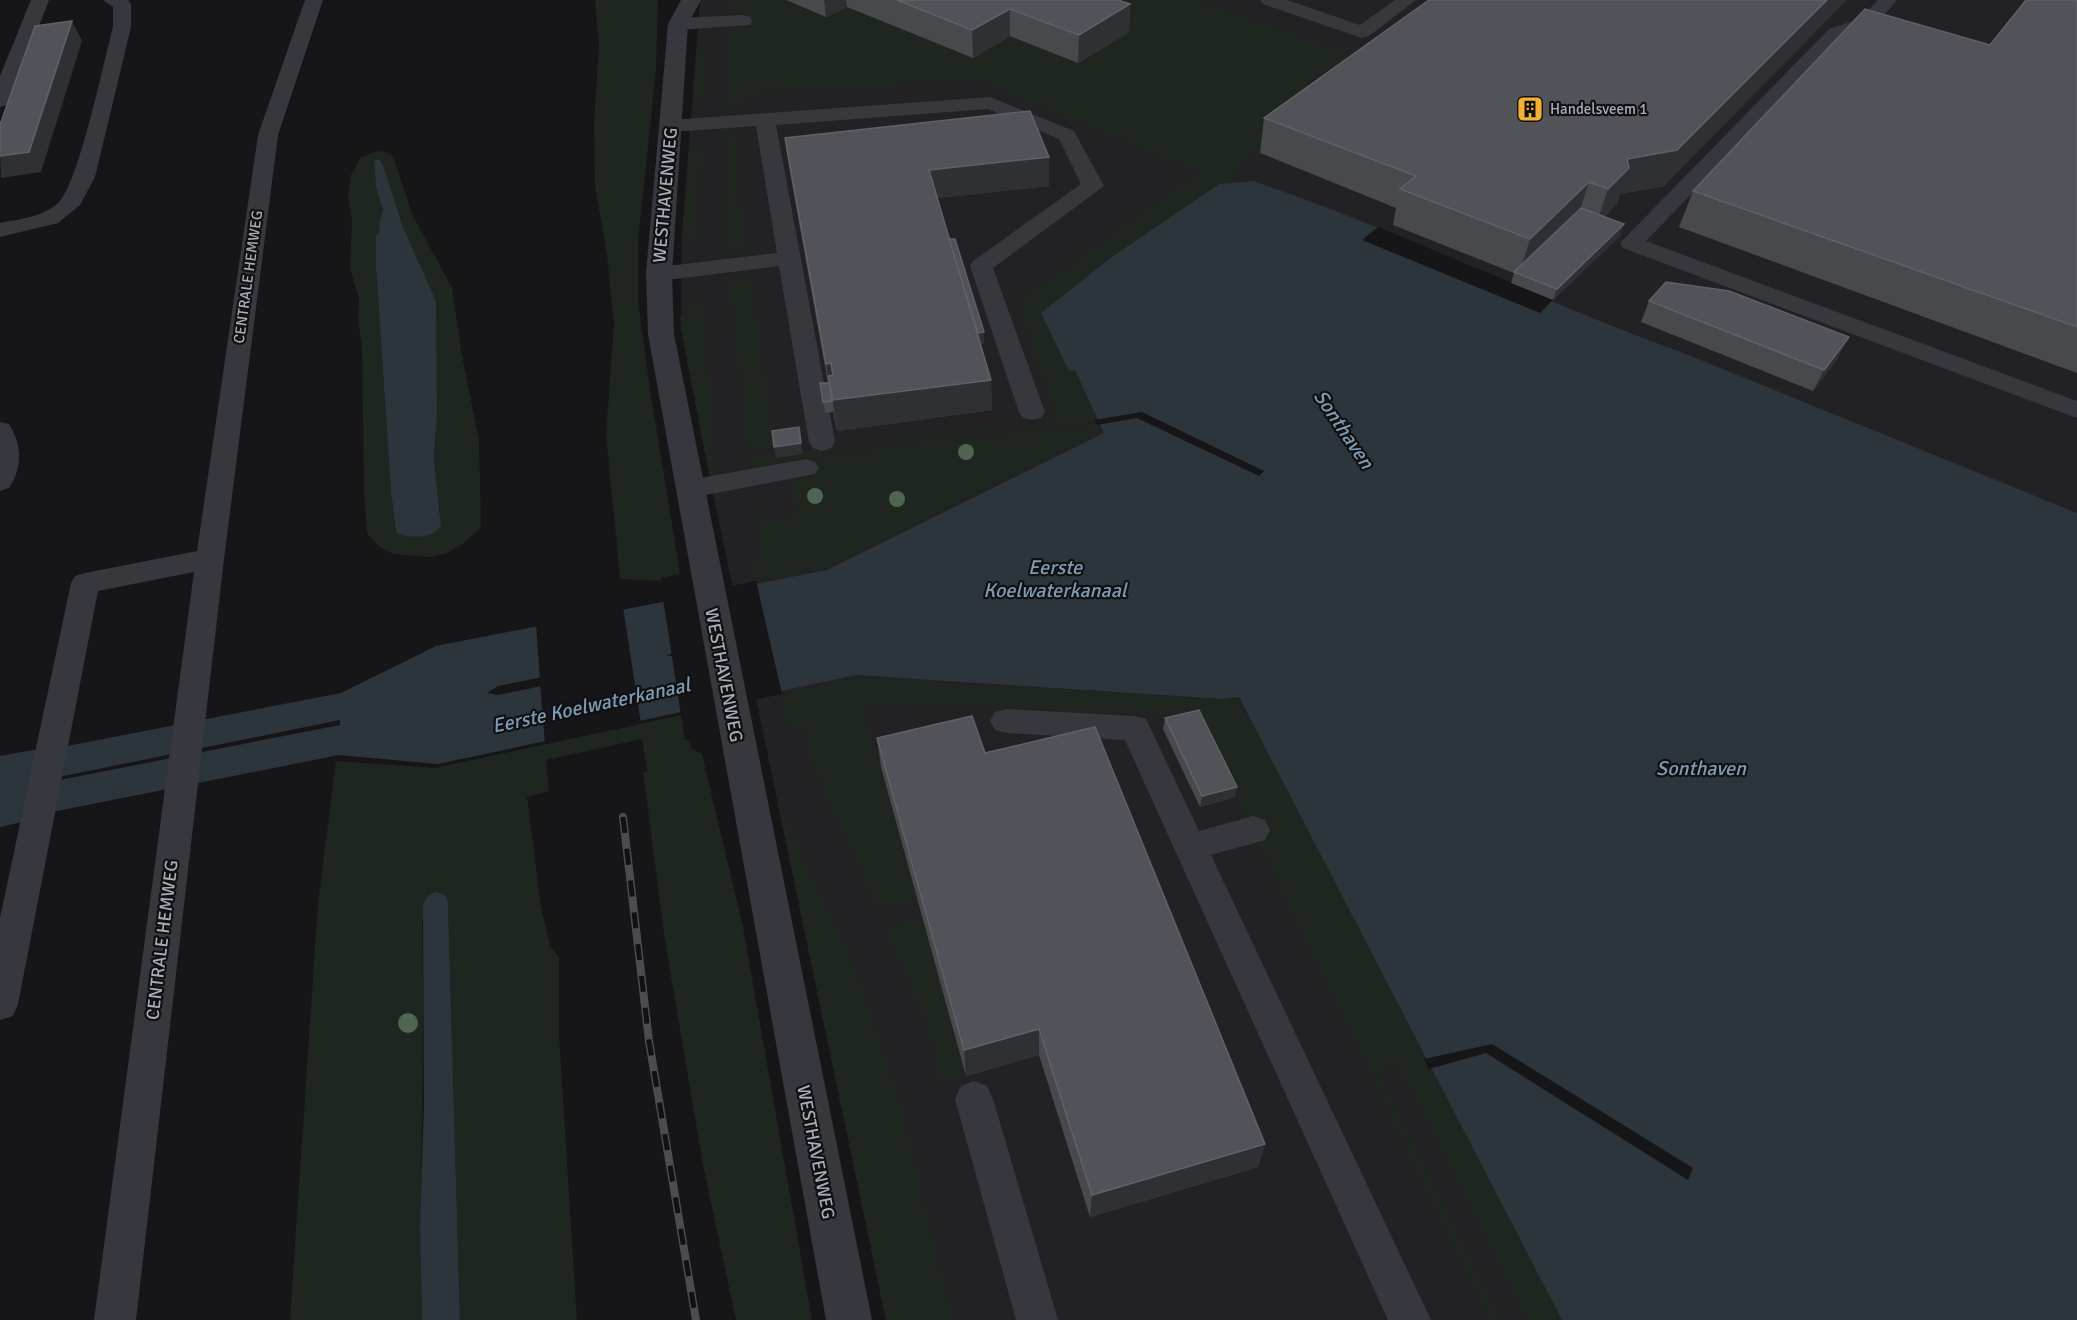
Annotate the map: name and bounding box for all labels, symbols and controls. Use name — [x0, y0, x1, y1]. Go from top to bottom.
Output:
building icon: Handelsveem 1 — [1515, 94, 1545, 124]
place label: Handelsveem 1 — [1550, 100, 1647, 118]
street label: WESTHAVENWEG — [648, 126, 682, 264]
street label: CENTRALE HEMWEG — [230, 209, 266, 345]
water label: Sonthaven — [1308, 385, 1380, 474]
water label: Eerste Koelwaterkanaal — [983, 555, 1129, 603]
street label: WESTHAVENWEG — [700, 606, 748, 744]
water label: Eerste Koelwaterkanaal — [490, 672, 694, 739]
water label: Sonthaven — [1656, 756, 1747, 781]
street label: CENTRALE HEMWEG — [141, 859, 183, 1021]
street label: WESTHAVENWEG — [792, 1083, 840, 1221]

